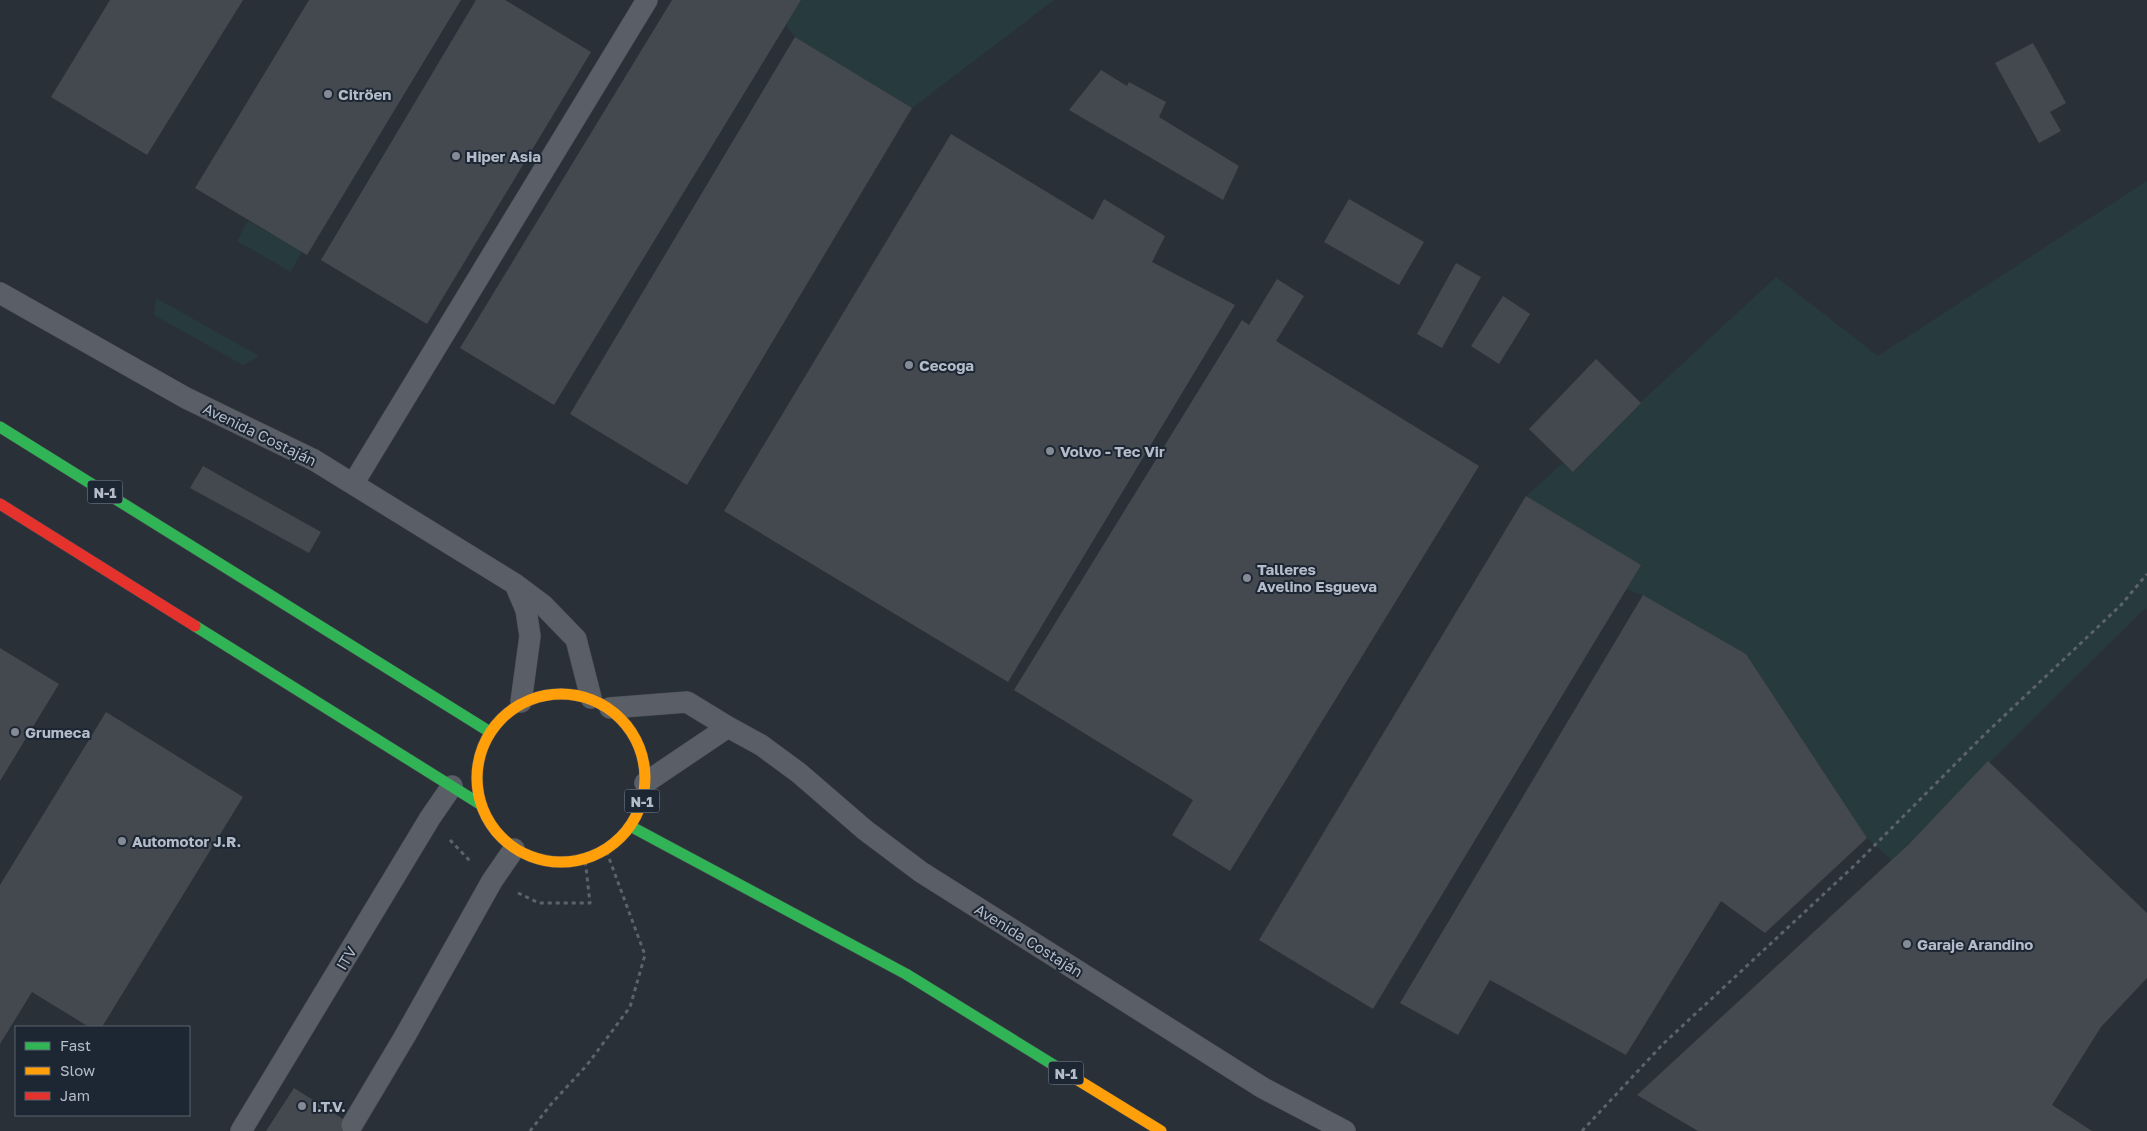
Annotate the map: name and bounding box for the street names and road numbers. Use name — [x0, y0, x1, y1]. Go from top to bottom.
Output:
street label: Avenida Costaján — [200, 399, 320, 469]
road number: N-1 — [88, 481, 122, 504]
road number: N-1 — [624, 789, 660, 812]
street label: Avenida Costaján — [972, 900, 1086, 980]
street label: ITV — [332, 943, 360, 973]
road number: N-1 — [1048, 1062, 1084, 1084]

